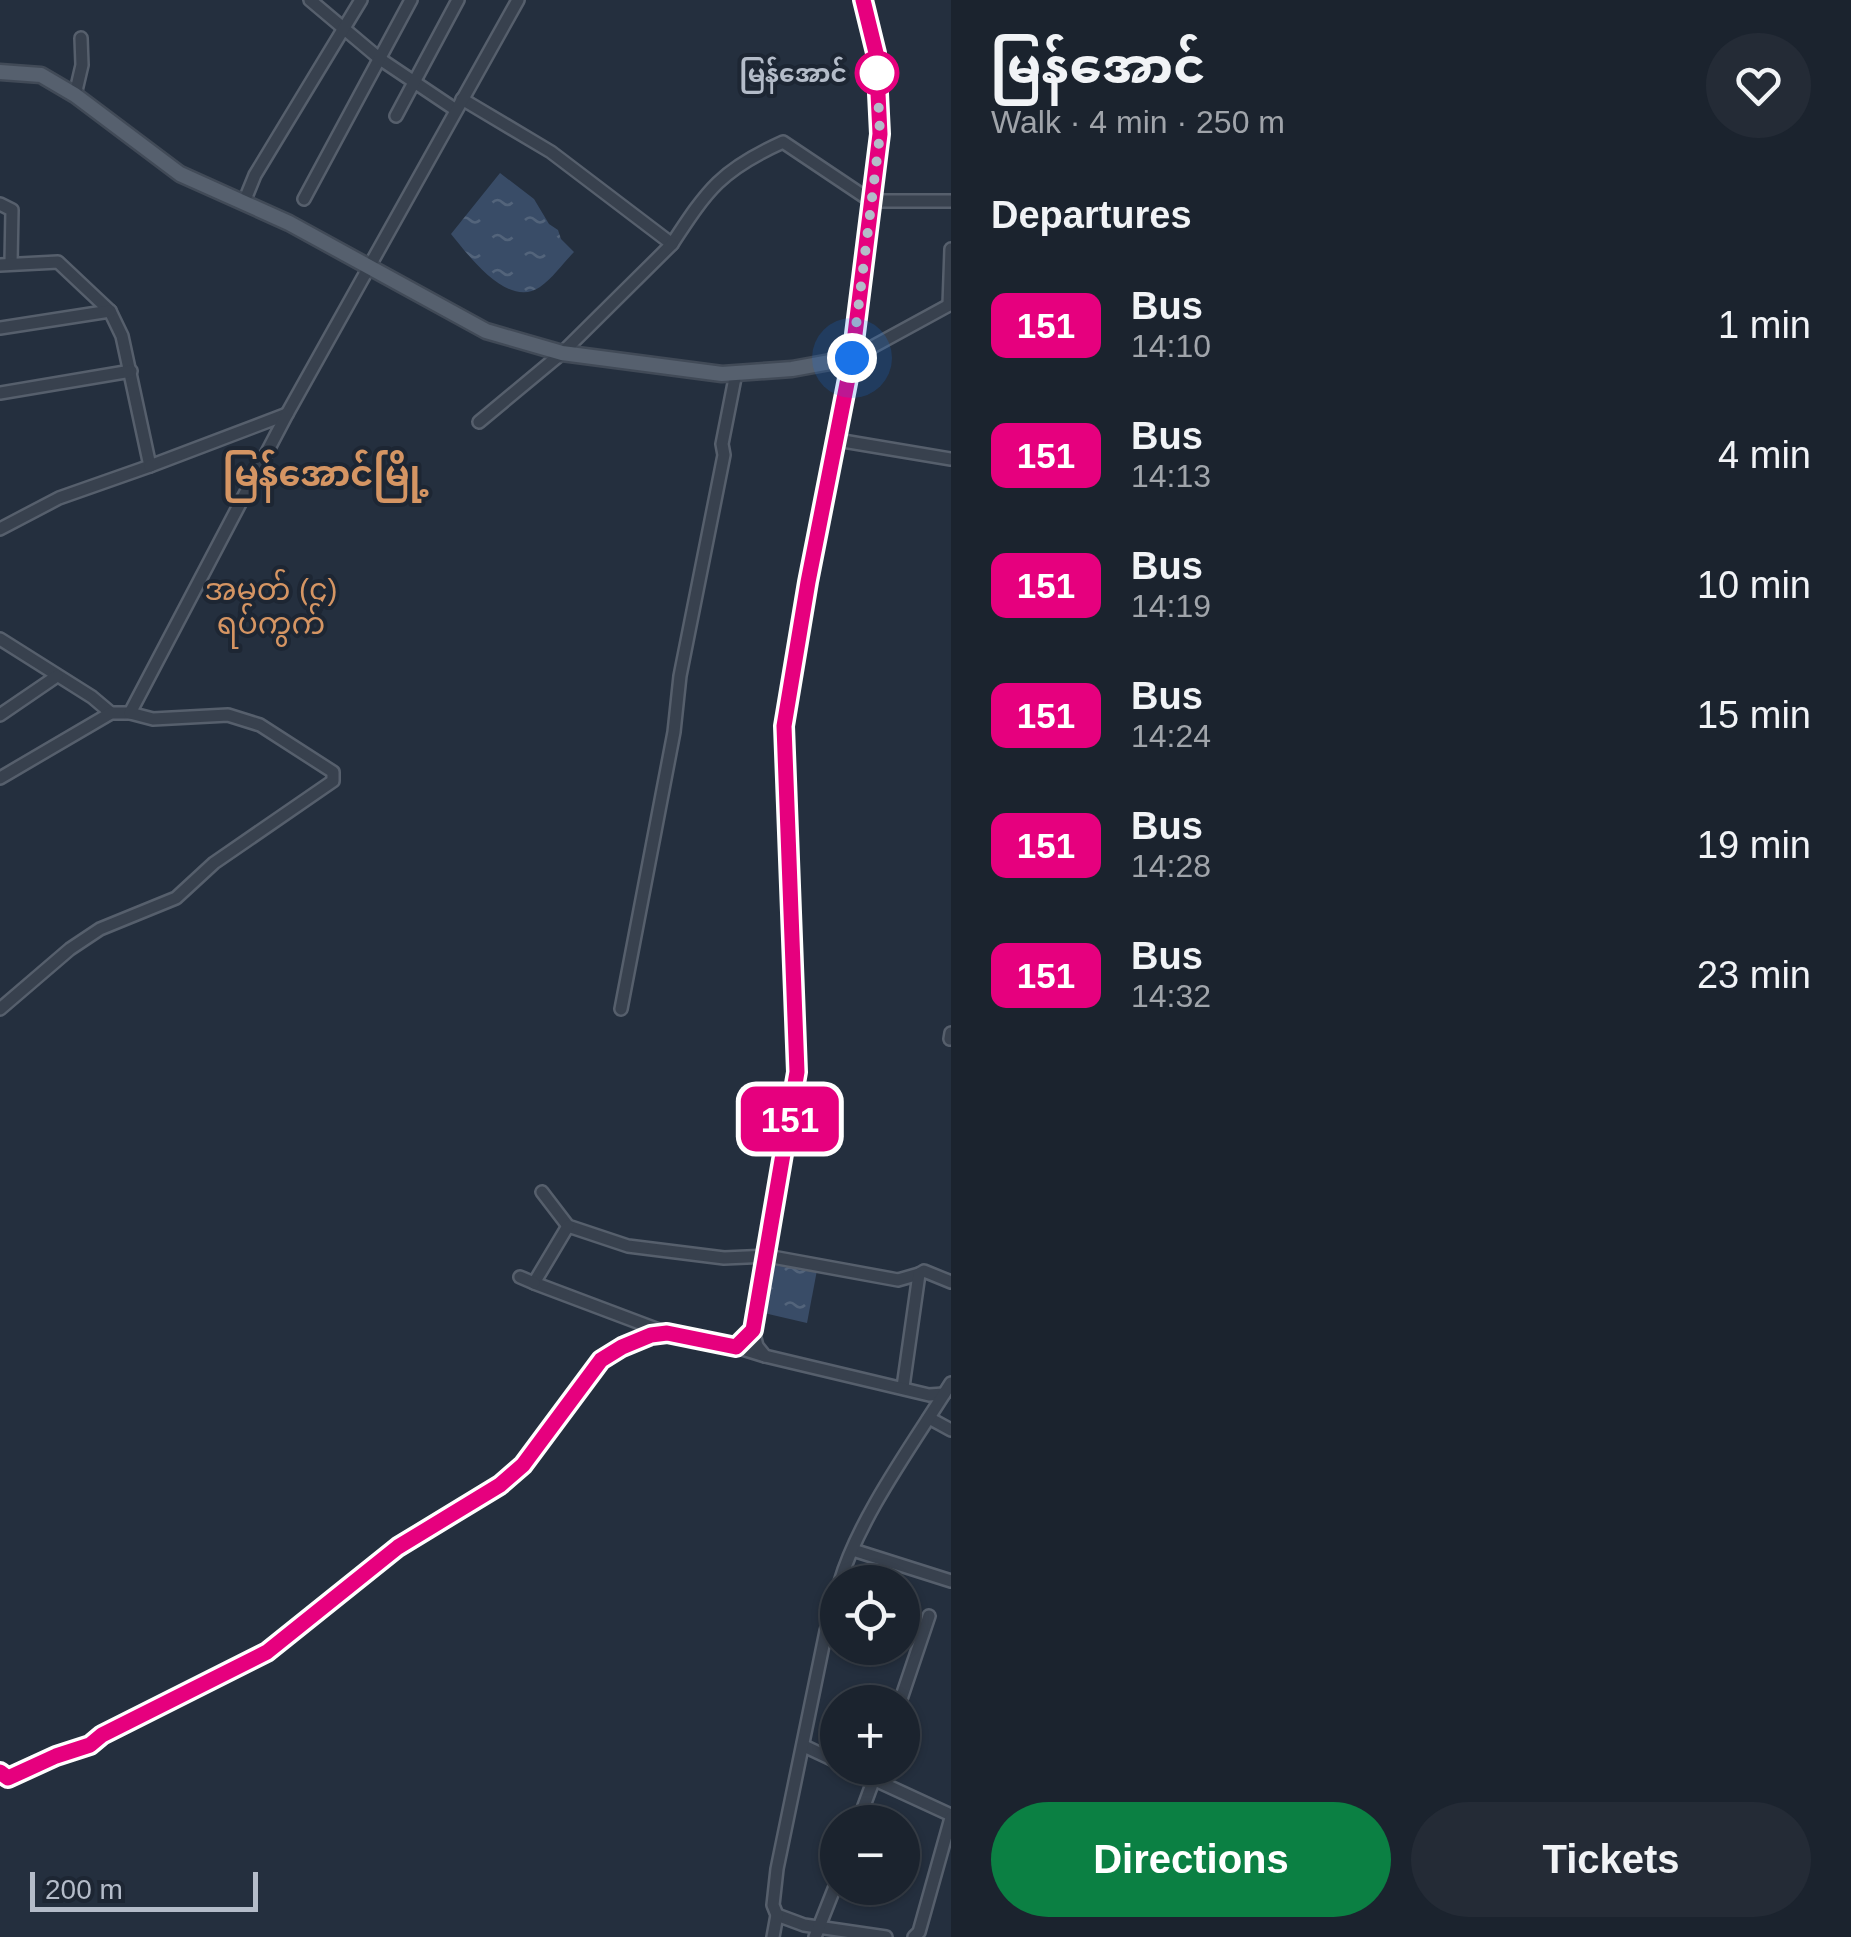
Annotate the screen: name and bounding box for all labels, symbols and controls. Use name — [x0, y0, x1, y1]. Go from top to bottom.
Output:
button: heart — [1706, 33, 1811, 138]
text: မြန်အောင် — [991, 40, 1205, 93]
marker: မြန်အောင် — [856, 52, 898, 94]
place label: မြန်အောင် — [739, 56, 847, 94]
text: Walk · 4 min · 250 m — [991, 104, 1285, 140]
text: Departures — [991, 194, 1192, 236]
text: Bus — [1131, 285, 1203, 327]
text: 1 min — [1718, 304, 1811, 346]
text: 151 — [1017, 306, 1075, 345]
text: 14:10 — [1131, 328, 1211, 364]
your location — [827, 333, 877, 383]
text: Bus — [1131, 415, 1203, 457]
text: 4 min — [1718, 434, 1811, 476]
text: 151 — [1017, 436, 1075, 475]
district label: မြန်အောင်မြို့ — [223, 449, 429, 503]
text: 14:13 — [1131, 458, 1211, 494]
text: Bus — [1131, 545, 1203, 587]
text: 10 min — [1697, 564, 1811, 606]
text: 151 — [1017, 566, 1075, 605]
district label: အမှတ် (၄) ရပ်ကွက် — [205, 568, 337, 649]
text: 14:19 — [1131, 588, 1211, 624]
text: Bus — [1131, 675, 1203, 717]
text: 15 min — [1697, 694, 1811, 736]
text: 151 — [1017, 696, 1075, 735]
text: 14:24 — [1131, 718, 1211, 754]
text: Bus — [1131, 805, 1203, 847]
text: 19 min — [1697, 824, 1811, 866]
text: 151 — [1017, 826, 1075, 865]
text: 14:28 — [1131, 848, 1211, 884]
text: Bus — [1131, 935, 1203, 977]
text: 23 min — [1697, 954, 1811, 996]
text: 151 — [1017, 956, 1075, 995]
text: 14:32 — [1131, 978, 1211, 1014]
line badge: 151 — [732, 1086, 848, 1152]
text: 151 — [761, 1100, 819, 1139]
map controls — [820, 1565, 920, 1905]
button: locate — [820, 1565, 920, 1665]
button: + — [820, 1685, 920, 1785]
button: Directions — [991, 1802, 1391, 1917]
button: Tickets — [1411, 1802, 1811, 1917]
button: − — [820, 1805, 920, 1905]
scale bar — [30, 1867, 258, 1912]
text: 200 m — [45, 1874, 123, 1905]

